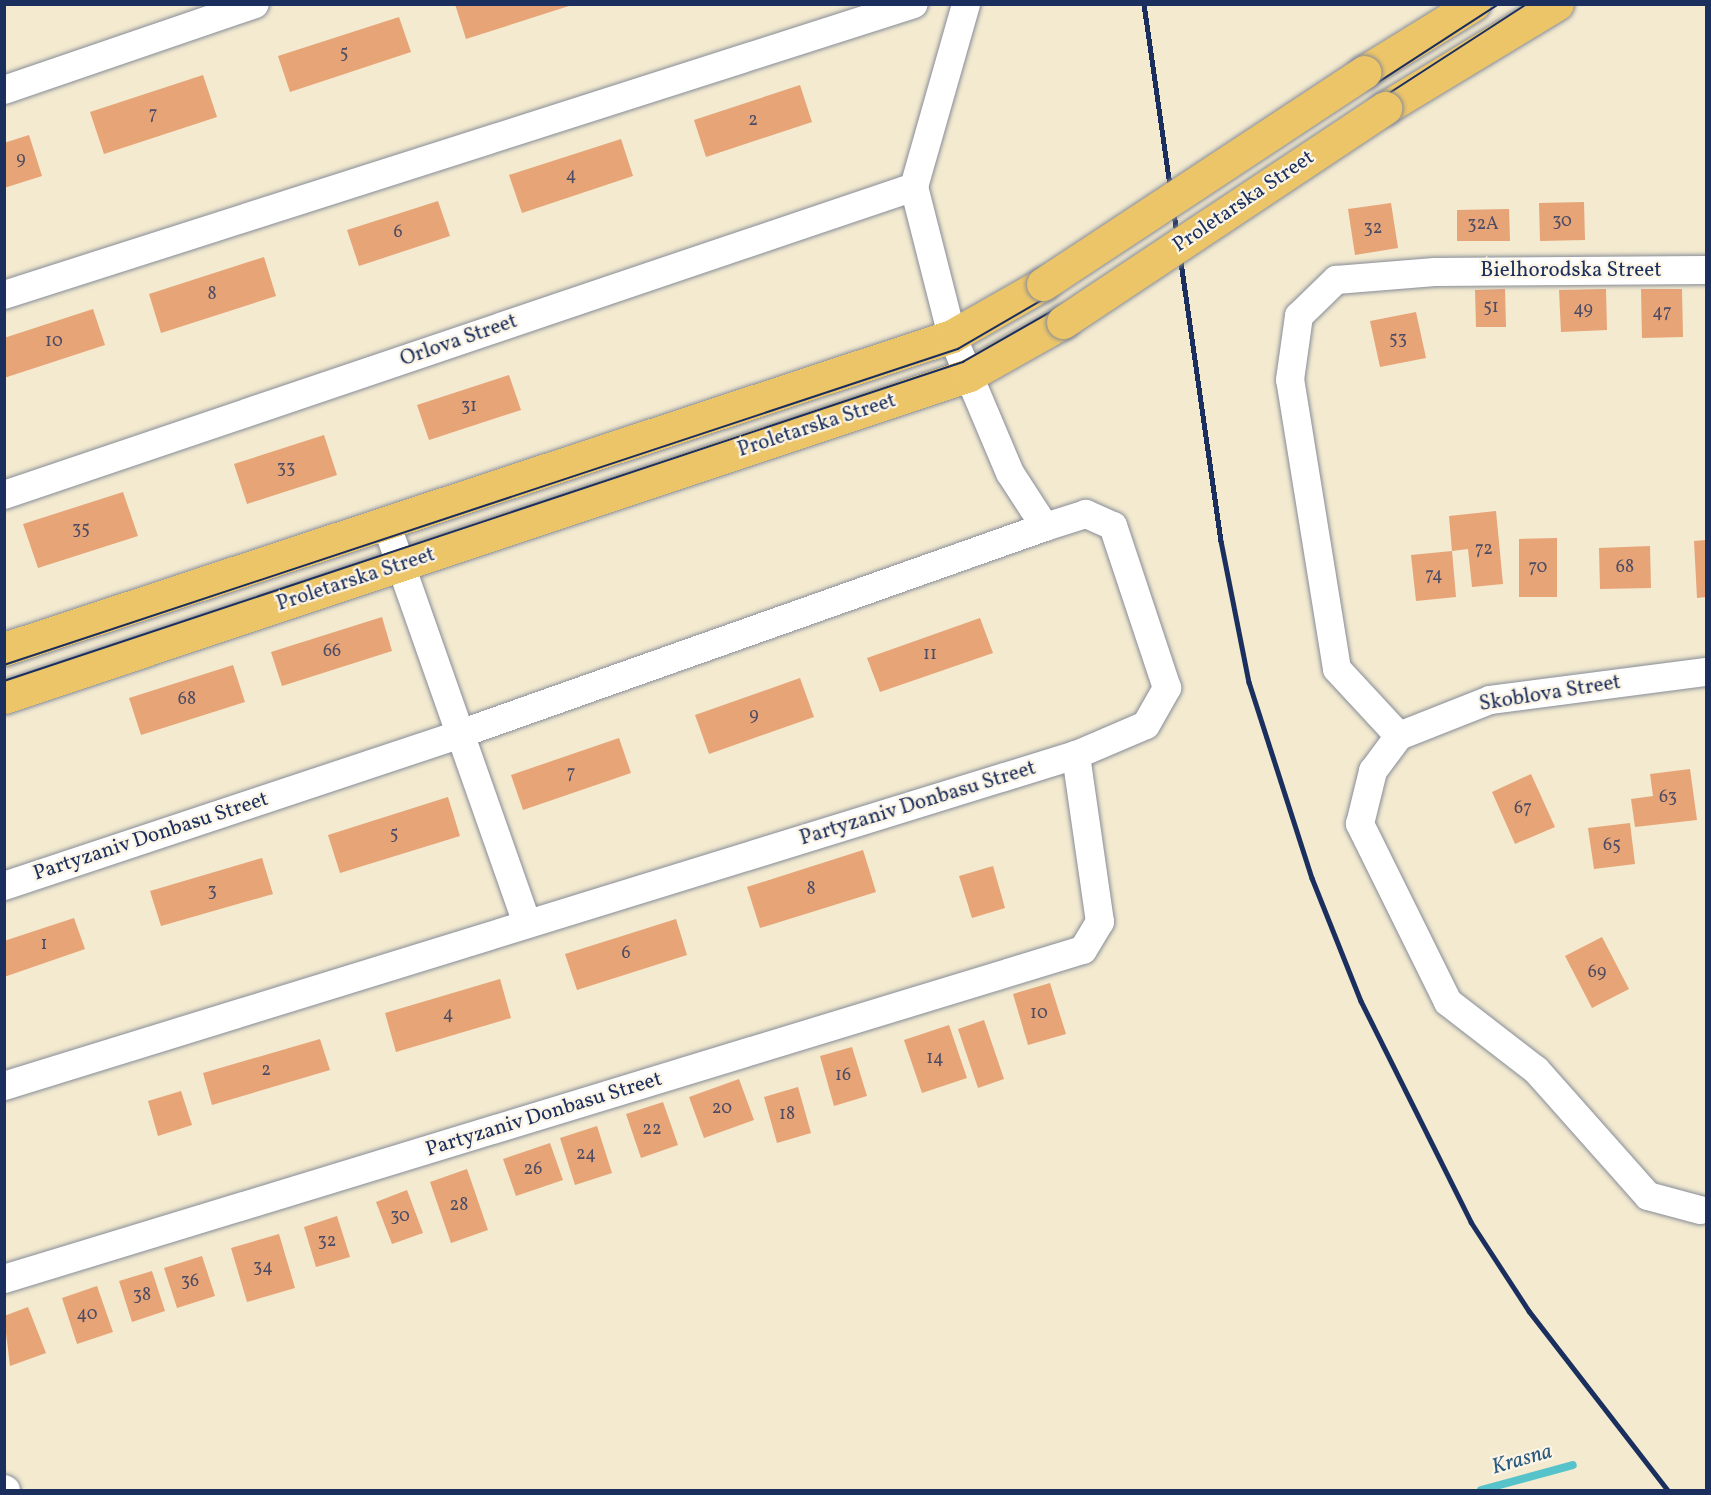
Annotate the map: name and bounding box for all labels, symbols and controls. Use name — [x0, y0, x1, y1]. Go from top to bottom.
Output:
house number: 5 — [340, 43, 348, 65]
house number: 7 — [149, 104, 157, 126]
house number: 2 — [748, 110, 758, 132]
street label: Proletarska Street — [1169, 145, 1319, 259]
house number: 9 — [16, 149, 26, 171]
house number: 4 — [566, 165, 576, 187]
house number: 30 — [1552, 211, 1572, 233]
house number: 32А — [1467, 214, 1499, 236]
house number: 32 — [1364, 218, 1382, 240]
house number: 6 — [393, 222, 403, 244]
street label: Bielhorodska Street — [1480, 258, 1662, 284]
house number: 8 — [207, 284, 217, 306]
house number: 51 — [1483, 297, 1499, 319]
house number: 49 — [1573, 299, 1593, 321]
house number: 47 — [1652, 302, 1672, 324]
street label: Orlova Street — [397, 309, 521, 373]
house number: 53 — [1389, 329, 1407, 351]
house number: 10 — [45, 331, 63, 353]
street label: Proletarska Street — [735, 389, 899, 463]
house number: 31 — [461, 396, 477, 418]
house number: 33 — [277, 458, 295, 480]
house number: 35 — [72, 519, 90, 541]
house number: 72 — [1475, 539, 1493, 561]
street label: Proletarska Street — [274, 543, 438, 617]
house number: 70 — [1529, 557, 1547, 579]
house number: 68 — [1616, 557, 1634, 579]
house number: 74 — [1425, 565, 1443, 587]
house number: 66 — [323, 641, 341, 663]
house number: 11 — [923, 644, 937, 666]
street label: Skoblova Street — [1477, 670, 1623, 718]
house number: 68 — [178, 689, 196, 711]
house number: 9 — [749, 705, 759, 727]
street label: Partyzaniv Donbasu Street — [797, 756, 1039, 852]
house number: 7 — [567, 763, 575, 785]
street label: Partyzaniv Donbasu Street — [30, 787, 272, 887]
house number: 63 — [1659, 787, 1677, 809]
house number: 67 — [1514, 798, 1532, 820]
house number: 5 — [390, 824, 398, 846]
house number: 65 — [1603, 835, 1621, 857]
house number: 8 — [806, 879, 816, 901]
house number: 3 — [207, 881, 217, 903]
house number: 1 — [41, 934, 47, 956]
house number: 6 — [621, 943, 631, 965]
house number: 69 — [1588, 962, 1606, 984]
house number: 10 — [1030, 1003, 1048, 1025]
house number: 4 — [443, 1004, 453, 1026]
house number: 14 — [926, 1048, 944, 1070]
house number: 2 — [261, 1060, 271, 1082]
house number: 16 — [835, 1065, 851, 1087]
street label: Partyzaniv Donbasu Street — [423, 1067, 665, 1163]
house number: 20 — [712, 1098, 732, 1120]
house number: 18 — [779, 1104, 795, 1126]
house number: 22 — [642, 1119, 662, 1141]
house number: 24 — [576, 1144, 596, 1166]
house number: 26 — [524, 1159, 542, 1181]
house number: 28 — [450, 1195, 468, 1217]
house number: 30 — [390, 1206, 410, 1228]
house number: 32 — [318, 1231, 336, 1253]
house number: 34 — [253, 1257, 273, 1279]
house number: 36 — [181, 1271, 199, 1293]
house number: 38 — [133, 1285, 151, 1307]
house number: 40 — [76, 1304, 98, 1326]
water label: Krasna — [1489, 1439, 1555, 1481]

